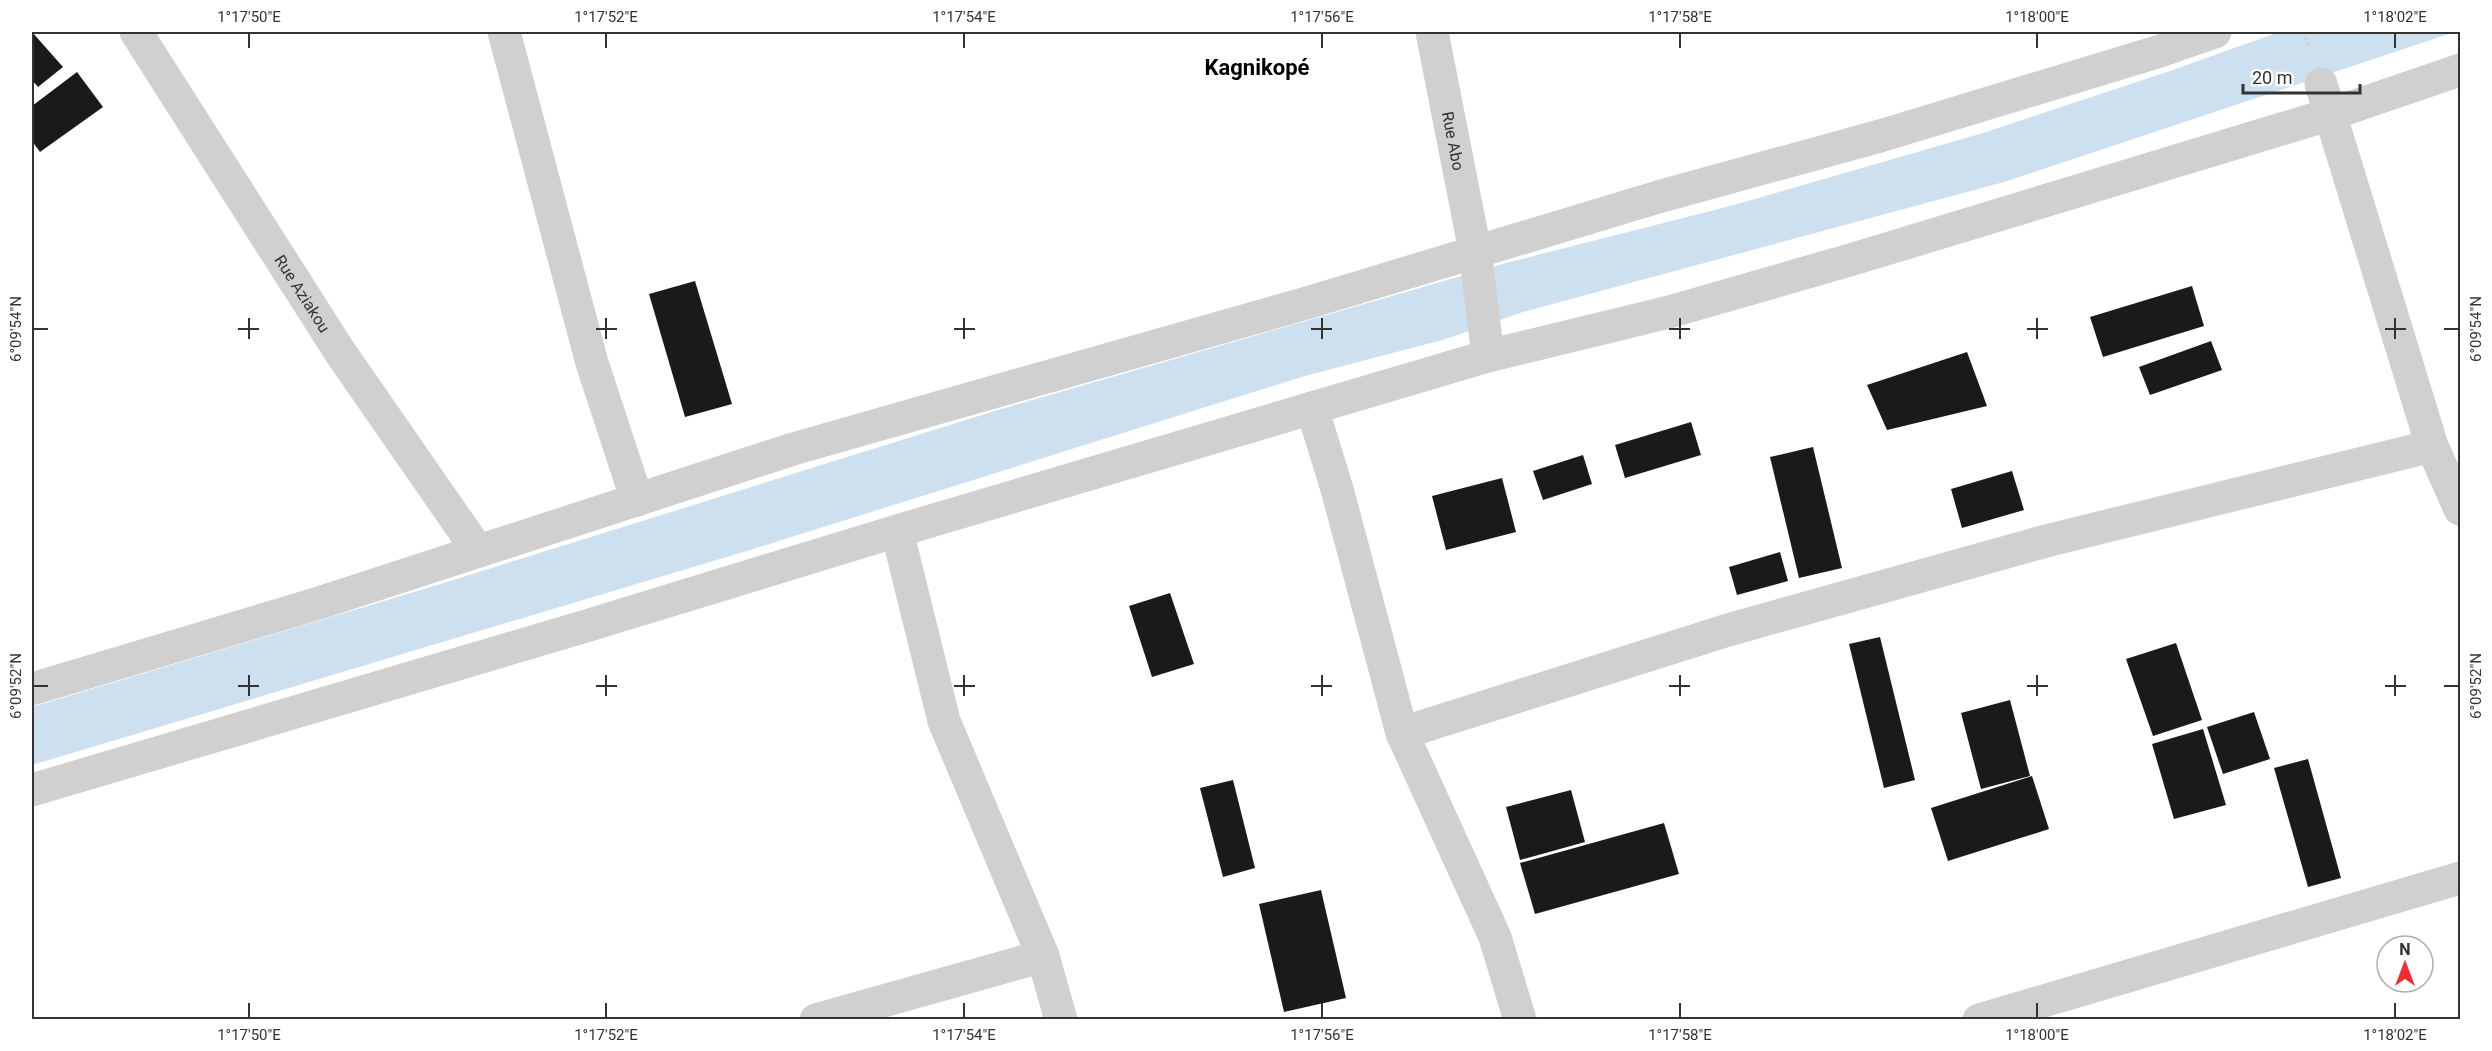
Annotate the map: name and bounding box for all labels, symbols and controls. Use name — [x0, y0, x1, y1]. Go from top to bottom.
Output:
text: 1°17'50"E — [217, 8, 281, 26]
text: 1°17'52"E — [574, 8, 638, 26]
text: 1°17'54"E — [932, 8, 996, 26]
text: 1°17'56"E — [1290, 8, 1354, 26]
text: 1°17'58"E — [1648, 8, 1712, 26]
text: 1°18'00"E — [2005, 8, 2069, 26]
text: 1°18'02"E — [2363, 8, 2427, 26]
district label: Kagnikopé — [1205, 55, 1310, 80]
scale bar — [2243, 57, 2360, 95]
text: 20 m — [2252, 67, 2292, 88]
street label: Rue Abo — [1438, 110, 1468, 172]
street label: Rue Aziakou — [271, 251, 334, 336]
text: 6°09'54"N — [7, 296, 25, 362]
text: 6°09'54"N — [2467, 296, 2485, 362]
text: 6°09'52"N — [7, 653, 25, 719]
text: 6°09'52"N — [2467, 653, 2485, 719]
north arrow — [2375, 934, 2435, 994]
text: N — [2399, 940, 2411, 959]
text: 1°17'50"E — [217, 1026, 281, 1044]
text: 1°17'52"E — [574, 1026, 638, 1044]
text: 1°17'54"E — [932, 1026, 996, 1044]
text: 1°17'56"E — [1290, 1026, 1354, 1044]
text: 1°17'58"E — [1648, 1026, 1712, 1044]
text: 1°18'00"E — [2005, 1026, 2069, 1044]
text: 1°18'02"E — [2363, 1026, 2427, 1044]

